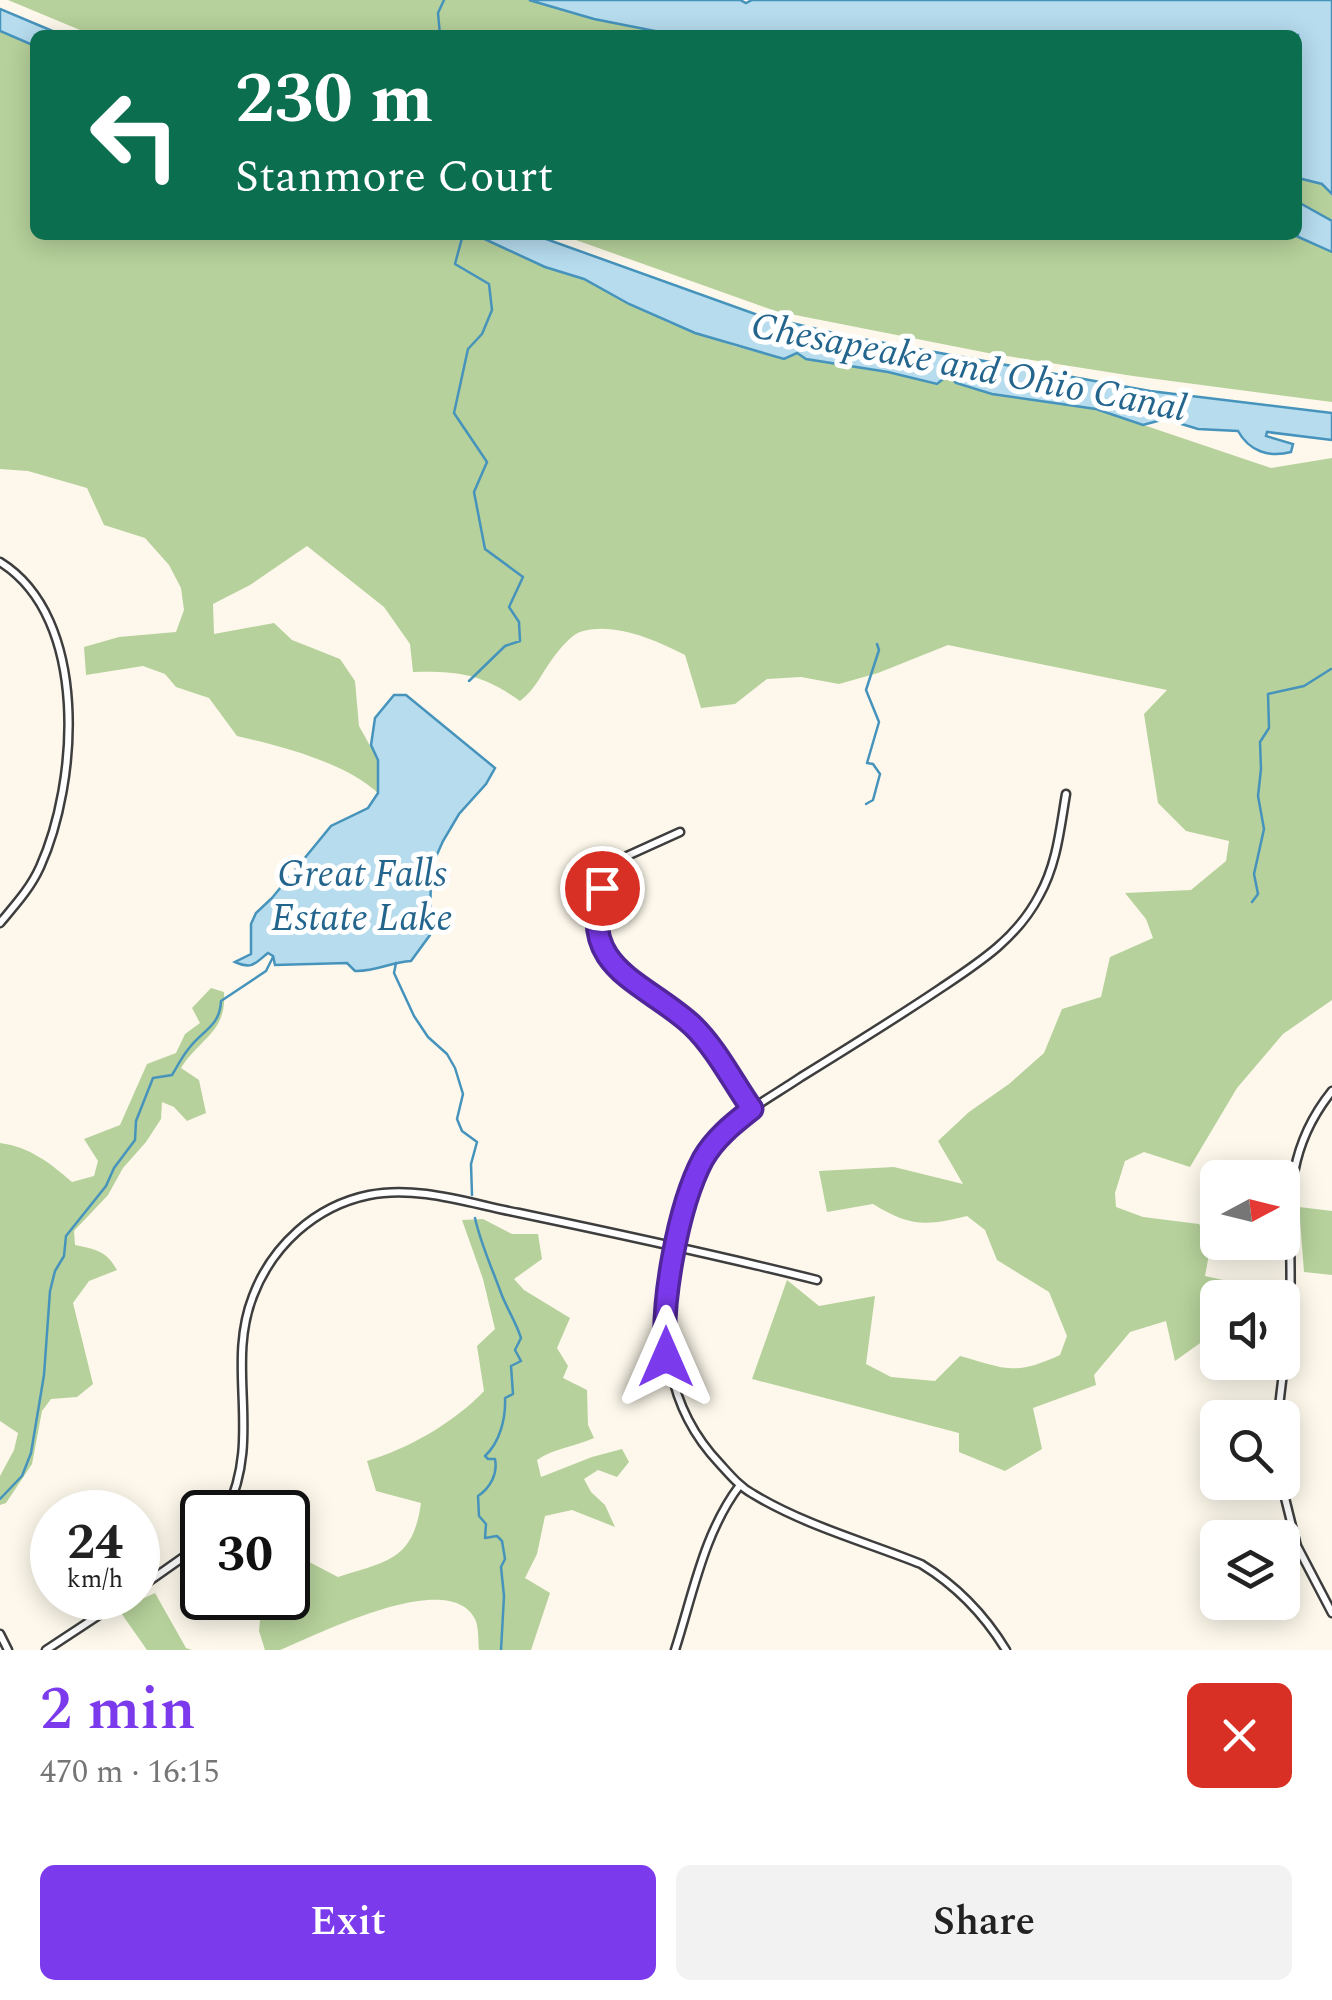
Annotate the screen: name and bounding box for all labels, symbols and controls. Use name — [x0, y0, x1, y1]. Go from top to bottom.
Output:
text: 230 m — [235, 47, 433, 153]
icon: left — [70, 70, 200, 200]
text: Stanmore Court — [235, 143, 553, 212]
water label: Chesapeake and Ohio Canal — [746, 297, 1191, 439]
water label: Great Falls Estate Lake — [271, 846, 453, 948]
pin — [560, 846, 645, 931]
icon: arrive — [575, 861, 630, 916]
north arrow — [1200, 1160, 1300, 1260]
map controls — [1200, 1160, 1300, 1620]
button: sound — [1200, 1280, 1300, 1380]
position arrow — [614, 1305, 718, 1409]
button: search — [1200, 1400, 1300, 1500]
speed limit sign: 30 — [180, 1490, 310, 1620]
text: 24 — [67, 1505, 123, 1581]
button: layers — [1200, 1520, 1300, 1620]
text: km/h — [67, 1561, 123, 1599]
text: 2 min — [40, 1664, 196, 1756]
button: close — [1187, 1683, 1292, 1788]
text: 470 m · 16:15 — [40, 1748, 220, 1797]
button: Exit — [40, 1865, 656, 1980]
button: Share — [676, 1865, 1292, 1980]

